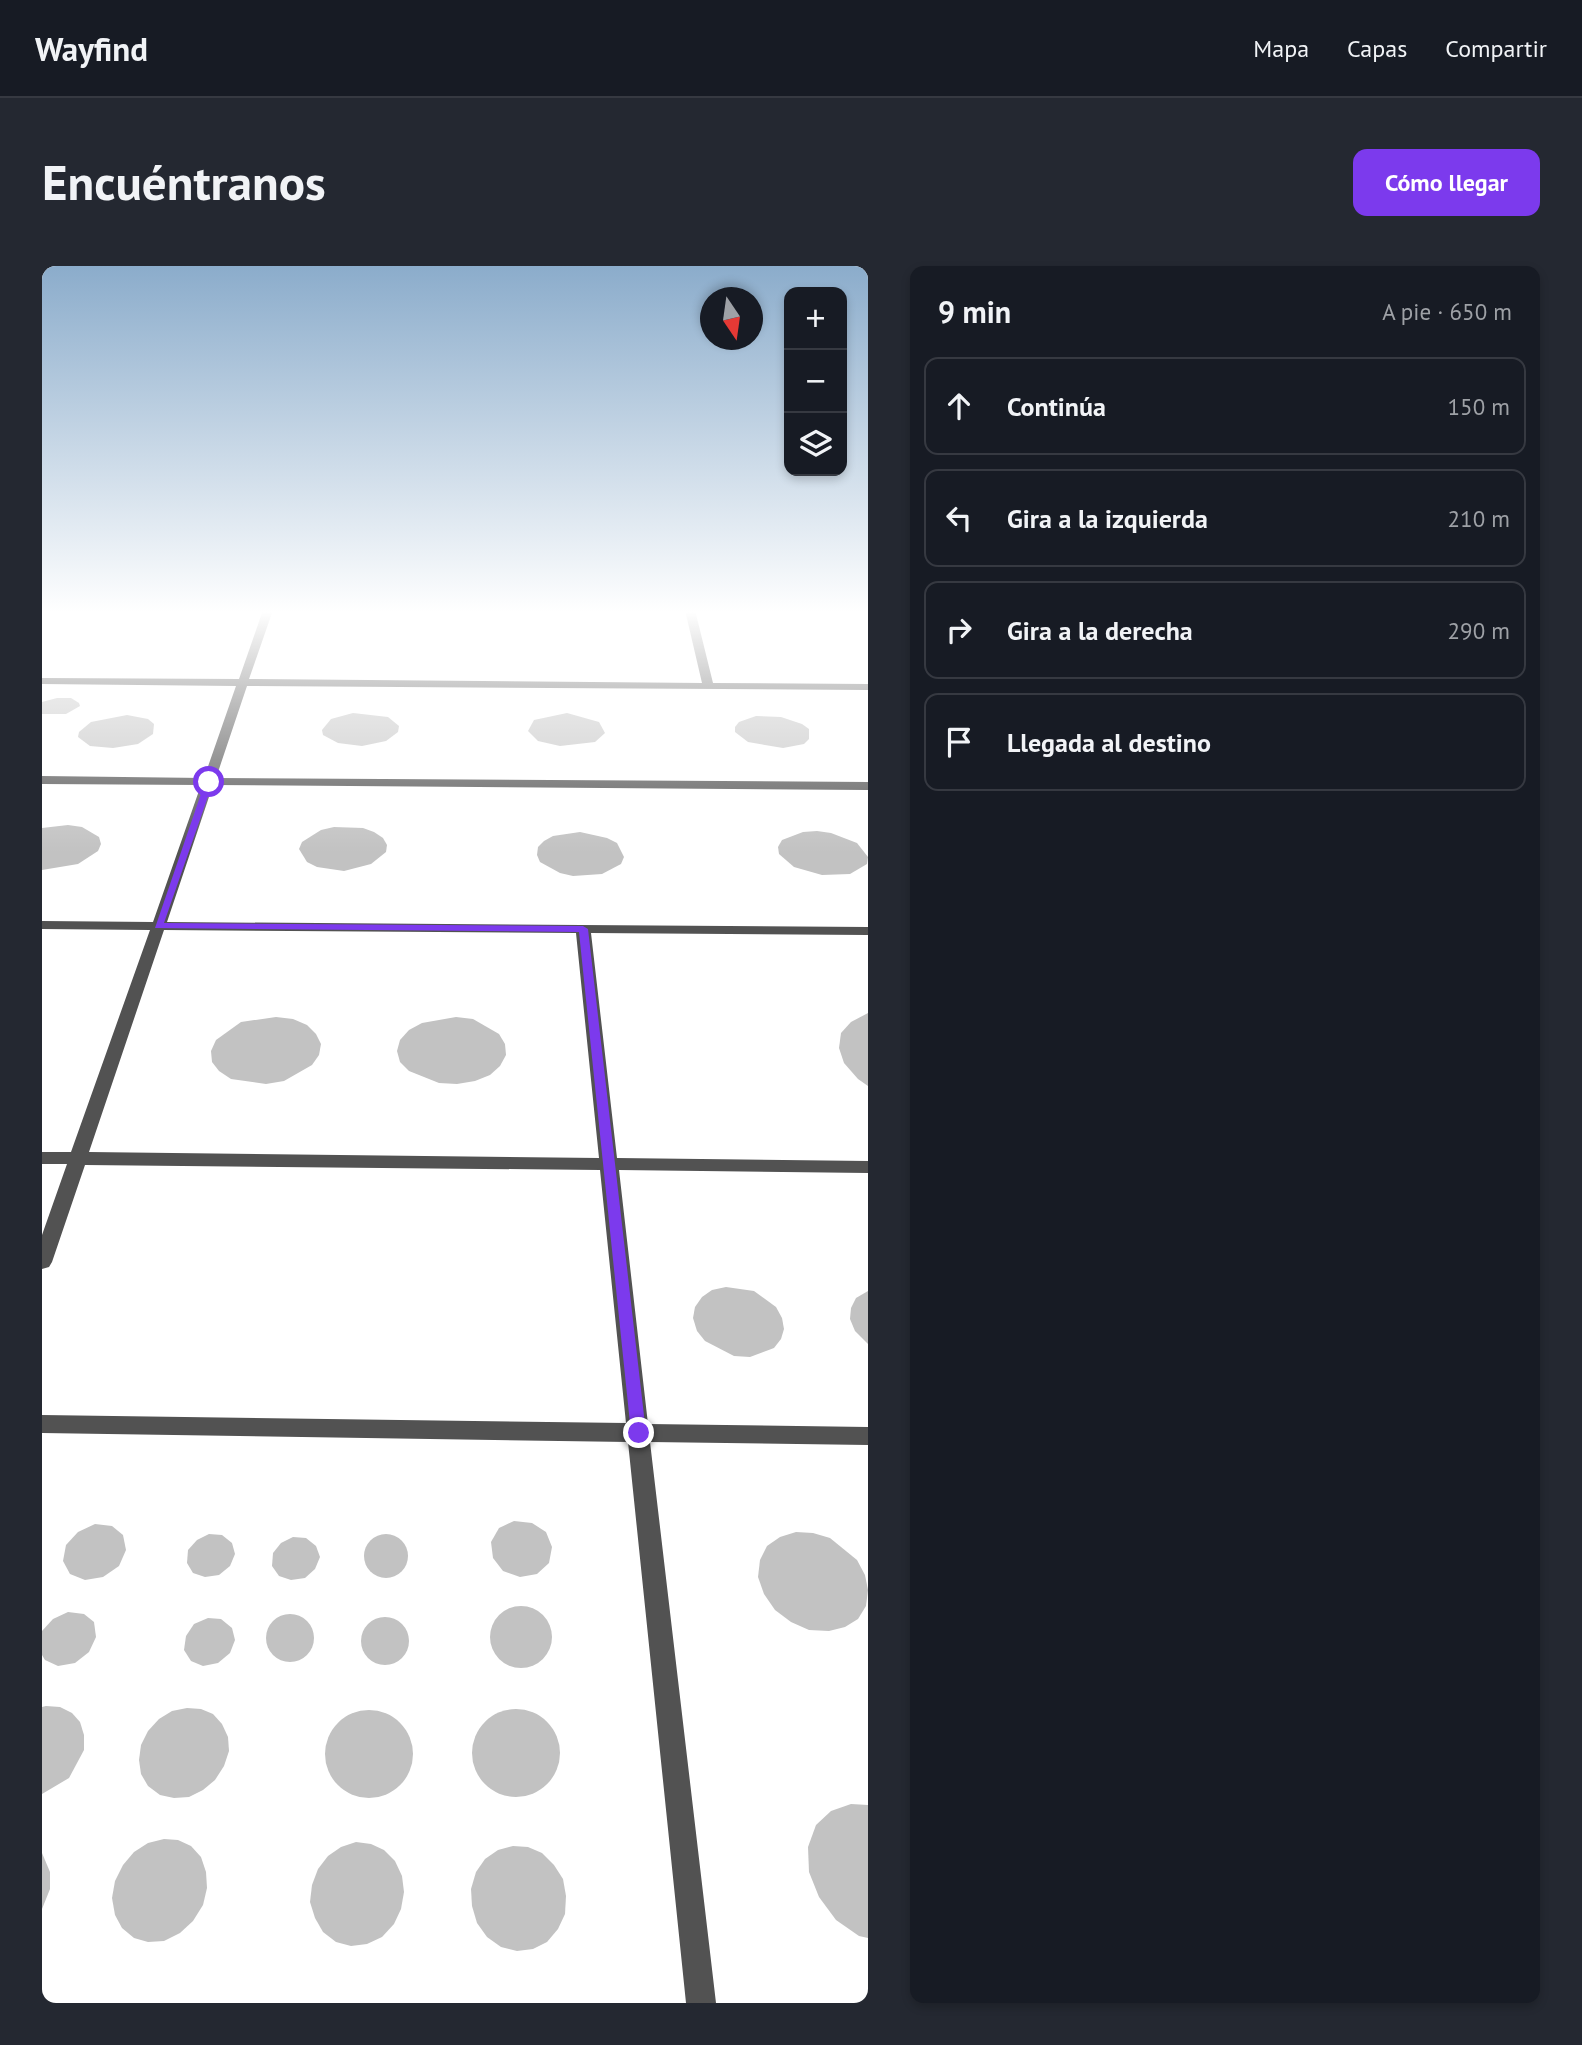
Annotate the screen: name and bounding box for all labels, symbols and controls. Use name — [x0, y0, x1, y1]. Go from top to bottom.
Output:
text: Wayfind — [35, 27, 148, 70]
text: Mapa — [1253, 33, 1309, 64]
text: Capas — [1347, 33, 1407, 64]
text: Compartir — [1445, 33, 1547, 64]
button: Cómo llegar — [1353, 149, 1540, 216]
text: Encuéntranos — [42, 150, 326, 214]
north arrow — [700, 287, 763, 350]
map controls — [784, 287, 847, 476]
button: + — [784, 287, 847, 350]
text: 9 min — [938, 292, 1011, 331]
text: A pie · 650 m — [1382, 297, 1512, 326]
button: − — [784, 350, 847, 413]
icon: ahead — [940, 387, 978, 425]
text: Continúa — [1007, 390, 1106, 423]
text: 150 m — [1448, 392, 1510, 421]
button: layers — [784, 413, 847, 476]
icon: left — [940, 499, 978, 537]
text: Gira a la izquierda — [1007, 502, 1208, 535]
text: 210 m — [1448, 504, 1510, 533]
icon: right — [940, 611, 978, 649]
text: Gira a la derecha — [1007, 614, 1193, 647]
text: 290 m — [1448, 616, 1510, 645]
icon: arrive — [940, 723, 978, 761]
text: Llegada al destino — [1007, 726, 1211, 759]
route start — [193, 766, 224, 797]
route end — [623, 1417, 654, 1448]

